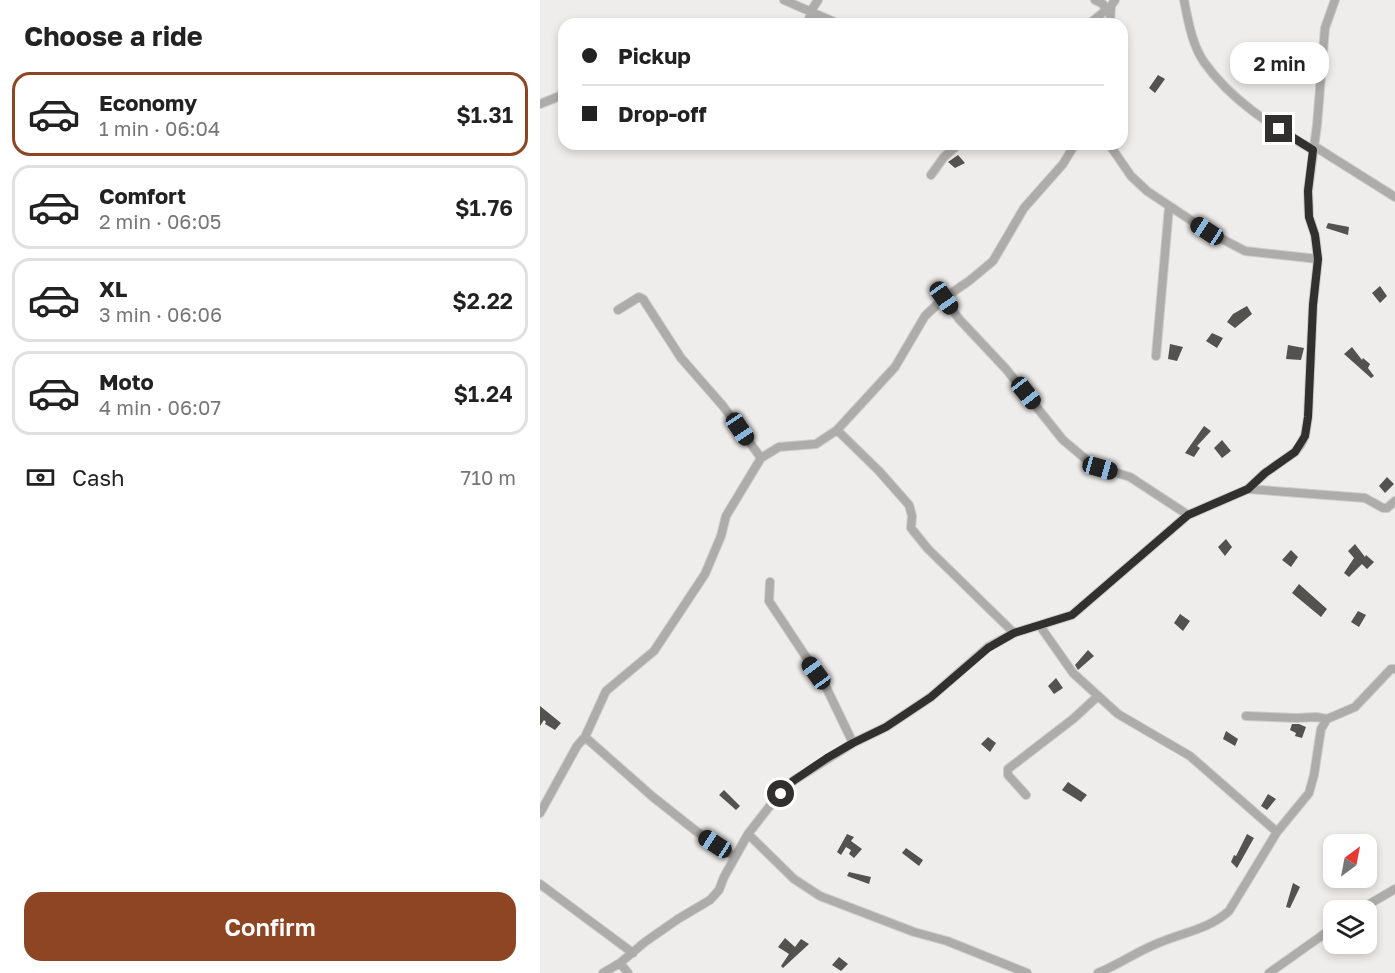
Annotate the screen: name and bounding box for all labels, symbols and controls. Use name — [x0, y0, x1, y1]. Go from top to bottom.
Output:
text: Choose a ride — [24, 20, 203, 52]
text: Pickup — [618, 42, 691, 69]
callout: 2 min — [1230, 42, 1329, 84]
text: 2 min — [1254, 51, 1306, 75]
icon: car — [27, 87, 81, 141]
text: Economy — [99, 89, 197, 116]
text: Drop-off — [618, 100, 707, 127]
text: $1.31 — [456, 101, 513, 128]
route end — [1265, 115, 1292, 142]
text: 1 min · 06:04 — [99, 116, 220, 140]
icon: car — [27, 180, 81, 234]
text: Comfort — [99, 182, 186, 209]
text: $1.76 — [455, 194, 513, 221]
text: 2 min · 06:05 — [99, 209, 221, 233]
car — [1187, 214, 1227, 248]
icon: car — [27, 273, 81, 327]
text: XL — [99, 275, 127, 302]
car — [926, 278, 962, 318]
text: $2.22 — [452, 287, 513, 314]
text: 3 min · 06:06 — [99, 302, 222, 326]
icon: car — [27, 366, 81, 420]
text: Moto — [99, 368, 154, 395]
car — [1008, 373, 1044, 413]
text: $1.24 — [454, 380, 513, 407]
text: 4 min · 06:07 — [99, 395, 221, 419]
car — [722, 409, 758, 449]
car — [1080, 454, 1120, 482]
icon: cash — [24, 461, 57, 494]
text: Cash — [72, 464, 125, 491]
text: 710 m — [461, 465, 516, 489]
car — [798, 653, 834, 693]
route start — [767, 780, 794, 807]
car — [695, 827, 735, 861]
north arrow — [1323, 834, 1377, 888]
map controls — [1323, 834, 1377, 954]
button: Confirm — [24, 892, 516, 961]
button: layers — [1323, 900, 1377, 954]

